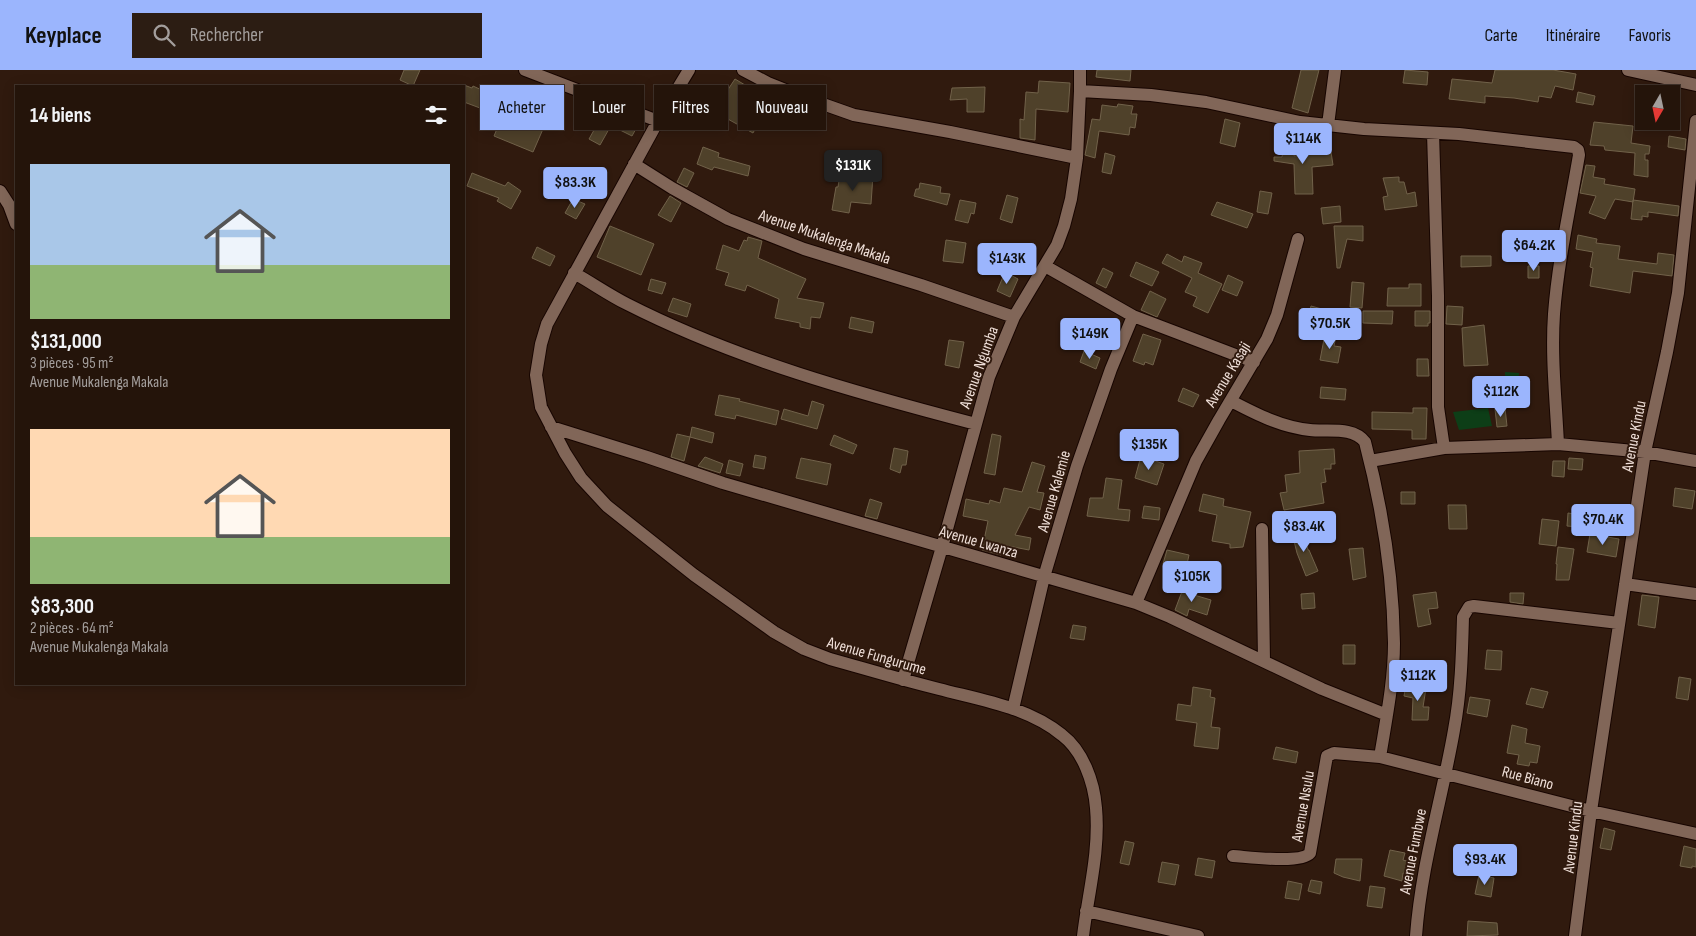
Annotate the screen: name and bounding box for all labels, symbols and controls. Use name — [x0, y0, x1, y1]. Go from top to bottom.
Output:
search box — [132, 13, 482, 58]
text: Keyplace — [25, 21, 102, 50]
icon: search — [150, 21, 178, 49]
text: Rechercher — [190, 24, 263, 47]
text: Carte — [1484, 25, 1518, 46]
text: Itinéraire — [1546, 25, 1600, 46]
text: Favoris — [1628, 25, 1671, 46]
chip: Acheter — [480, 85, 564, 130]
chip: Louer — [574, 85, 644, 130]
chip: Filtres — [654, 85, 728, 130]
chip: Nouveau — [738, 85, 826, 130]
north arrow — [1635, 85, 1680, 130]
map controls — [1635, 85, 1680, 130]
icon: filters — [422, 101, 450, 129]
text: 14 biens — [30, 103, 91, 128]
pin: $114K — [1268, 122, 1338, 165]
text: $114K — [1285, 129, 1321, 148]
pin: $131K — [818, 150, 888, 192]
text: $131K — [835, 156, 871, 175]
pin: $83.3K — [534, 166, 616, 209]
text: $83.3K — [554, 173, 596, 192]
icon: home — [195, 196, 285, 286]
street label: Avenue Mukalenga Makala — [755, 206, 893, 269]
pin: $64.2K — [1493, 230, 1575, 272]
text: $64.2K — [1513, 236, 1555, 255]
pin: $143K — [972, 242, 1042, 285]
text: $143K — [988, 249, 1026, 268]
pin: $70.5K — [1289, 308, 1371, 350]
text: $70.5K — [1310, 314, 1350, 333]
pin: $149K — [1055, 318, 1125, 360]
street label: Avenue Ngumba — [955, 324, 1003, 412]
text: $149K — [1071, 324, 1109, 343]
text: $131,000 — [30, 329, 102, 354]
street label: Avenue Kasaji — [1201, 339, 1255, 412]
text: 3 pièces · 95 m² — [30, 354, 113, 373]
text: Avenue Mukalenga Makala — [30, 373, 168, 392]
pin: $112K — [1466, 376, 1536, 418]
text: $112K — [1483, 382, 1519, 401]
street label: Avenue Kindu — [1618, 399, 1651, 474]
pin: $135K — [1114, 428, 1184, 471]
text: $135K — [1131, 435, 1167, 454]
street label: Avenue Kalemie — [1033, 448, 1075, 535]
icon: home — [195, 461, 285, 551]
pin: $70.4K — [1562, 504, 1644, 546]
pin: $83.4K — [1263, 510, 1345, 553]
text: $70.4K — [1582, 510, 1624, 529]
text: $83.4K — [1283, 517, 1325, 536]
street label: Avenue Lwanza — [936, 522, 1020, 563]
pin: $105K — [1157, 560, 1227, 603]
text: $105K — [1174, 567, 1211, 586]
text: $83,300 — [30, 594, 94, 619]
text: 2 pièces · 64 m² — [30, 619, 114, 638]
street label: Avenue Fungurume — [824, 633, 928, 680]
text: Avenue Mukalenga Makala — [30, 638, 168, 657]
pin: $112K — [1383, 660, 1453, 702]
text: $112K — [1400, 666, 1436, 685]
street label: Rue Biano — [1500, 762, 1556, 794]
street label: Avenue Nsulu — [1288, 769, 1319, 844]
street label: Avenue Kindu — [1560, 800, 1587, 875]
street label: Avenue Fumbwe — [1396, 807, 1431, 897]
pin: $93.4K — [1444, 844, 1526, 886]
text: $93.4K — [1464, 850, 1506, 869]

